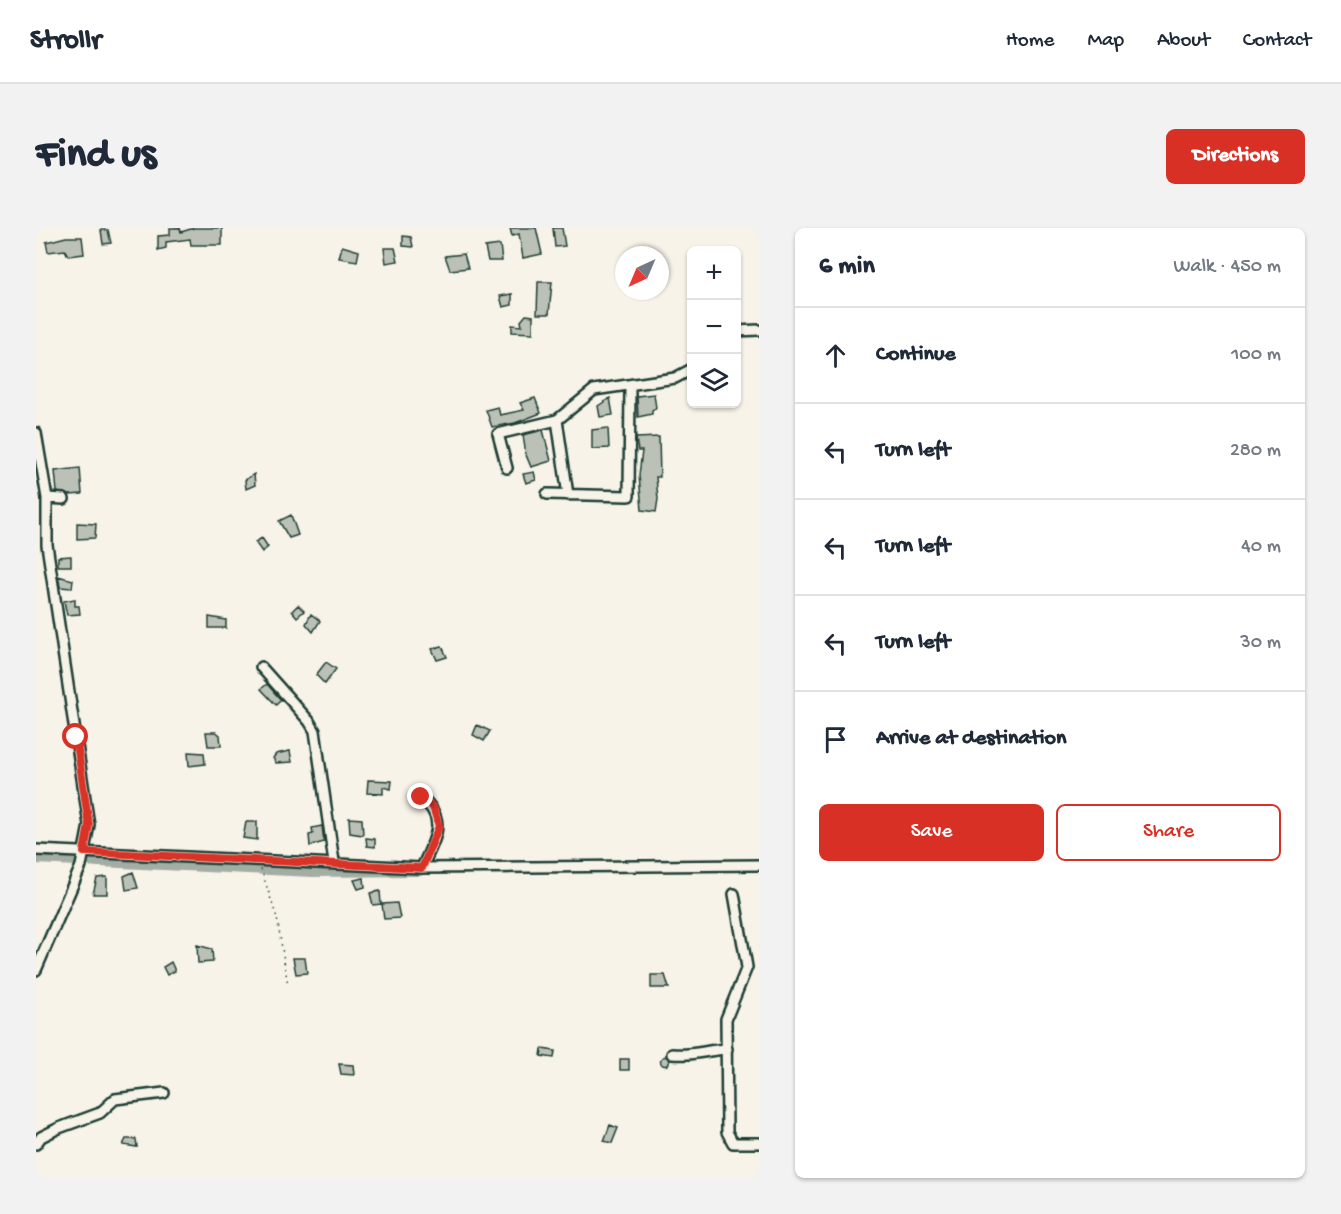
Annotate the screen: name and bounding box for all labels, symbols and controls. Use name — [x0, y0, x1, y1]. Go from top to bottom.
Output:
text: Strollr — [30, 25, 101, 58]
text: Home — [1006, 29, 1054, 54]
text: Map — [1087, 29, 1124, 54]
text: About — [1157, 29, 1210, 54]
text: Contact — [1243, 29, 1311, 54]
button: Directions — [1166, 129, 1305, 184]
text: Find us — [36, 132, 156, 181]
north arrow — [615, 246, 669, 300]
map controls — [687, 246, 741, 408]
button: + — [687, 246, 741, 300]
text: 6 min — [819, 252, 875, 283]
text: Walk · 450 m — [1174, 256, 1281, 279]
button: − — [687, 300, 741, 354]
icon: ahead — [819, 339, 852, 372]
text: Continue — [876, 342, 956, 368]
text: 100 m — [1231, 344, 1281, 367]
button: layers — [687, 354, 741, 408]
icon: left — [819, 435, 852, 468]
text: Turn left — [876, 438, 950, 464]
text: 280 m — [1230, 440, 1281, 463]
icon: left — [819, 531, 852, 564]
text: Turn left — [876, 534, 950, 560]
text: 40 m — [1241, 536, 1281, 559]
icon: left — [819, 627, 852, 660]
text: Turn left — [876, 630, 950, 656]
text: 30 m — [1240, 632, 1281, 655]
route start — [62, 723, 88, 749]
icon: arrive — [819, 723, 852, 756]
text: Arrive at destination — [876, 726, 1066, 752]
route end — [407, 783, 433, 809]
button: Save — [819, 804, 1044, 861]
button: Share — [1056, 804, 1281, 861]

